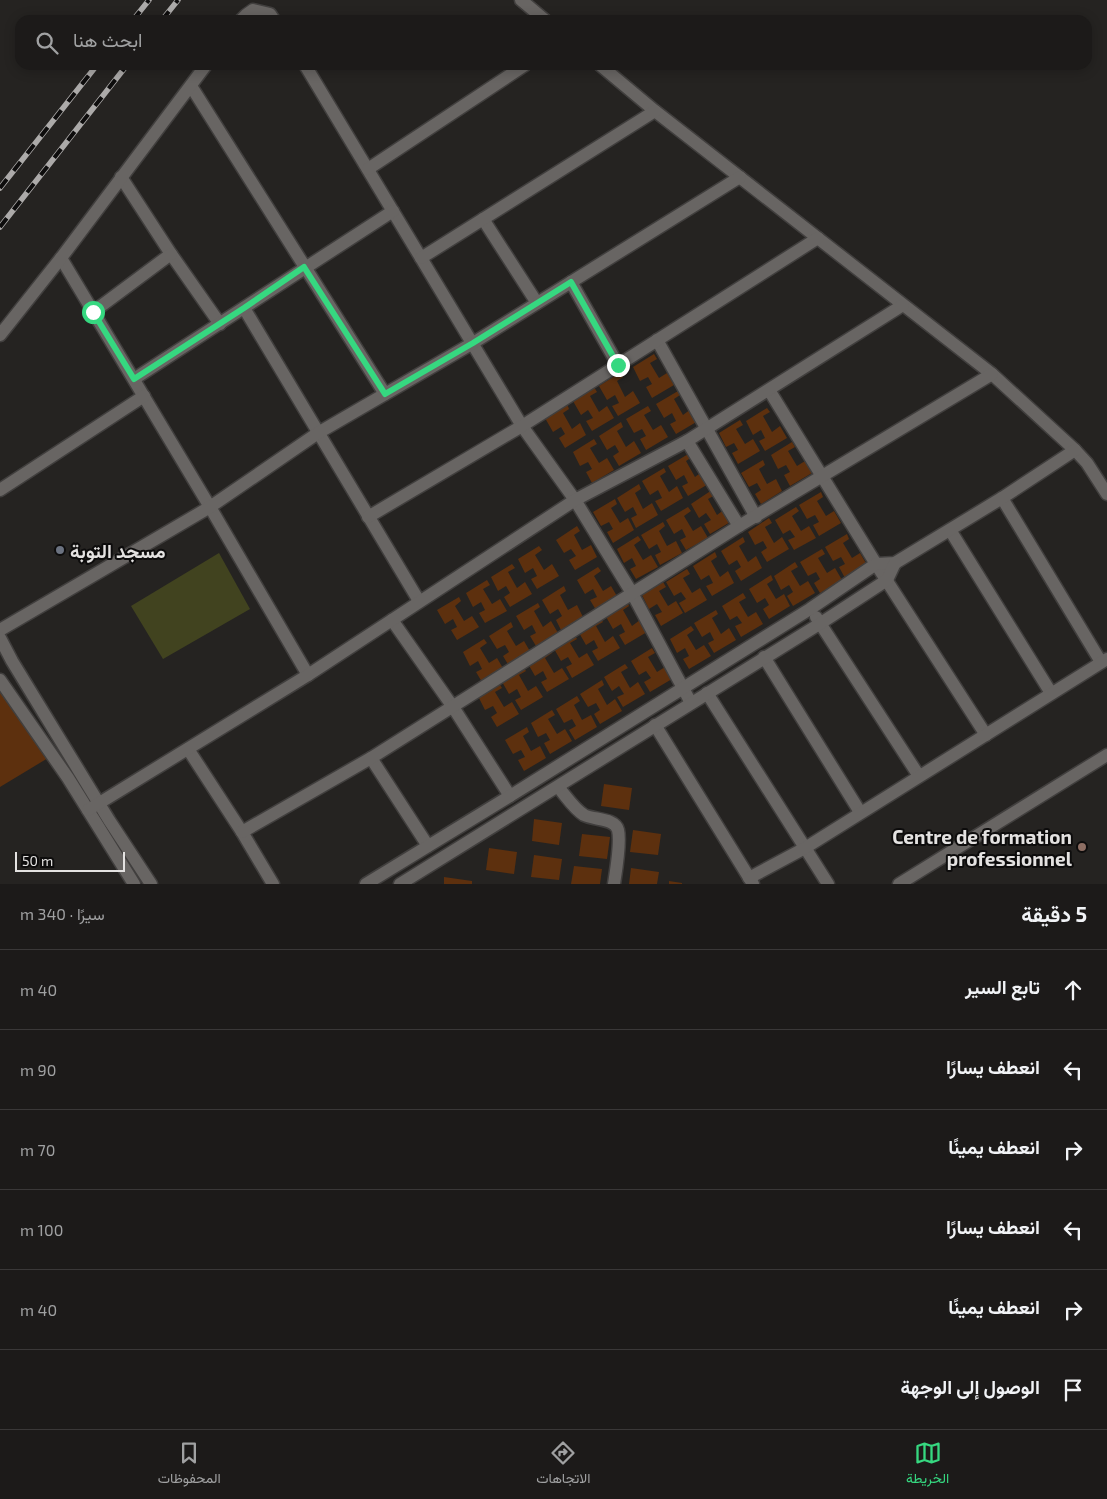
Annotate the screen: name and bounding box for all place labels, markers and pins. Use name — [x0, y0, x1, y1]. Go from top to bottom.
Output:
place label: مسجد التوبة — [70, 539, 166, 564]
marker: مسجد التوبة — [54, 544, 66, 556]
place label: Centre de formation professionnel — [892, 825, 1073, 870]
marker: Centre de formation professionnel — [1076, 841, 1088, 853]

